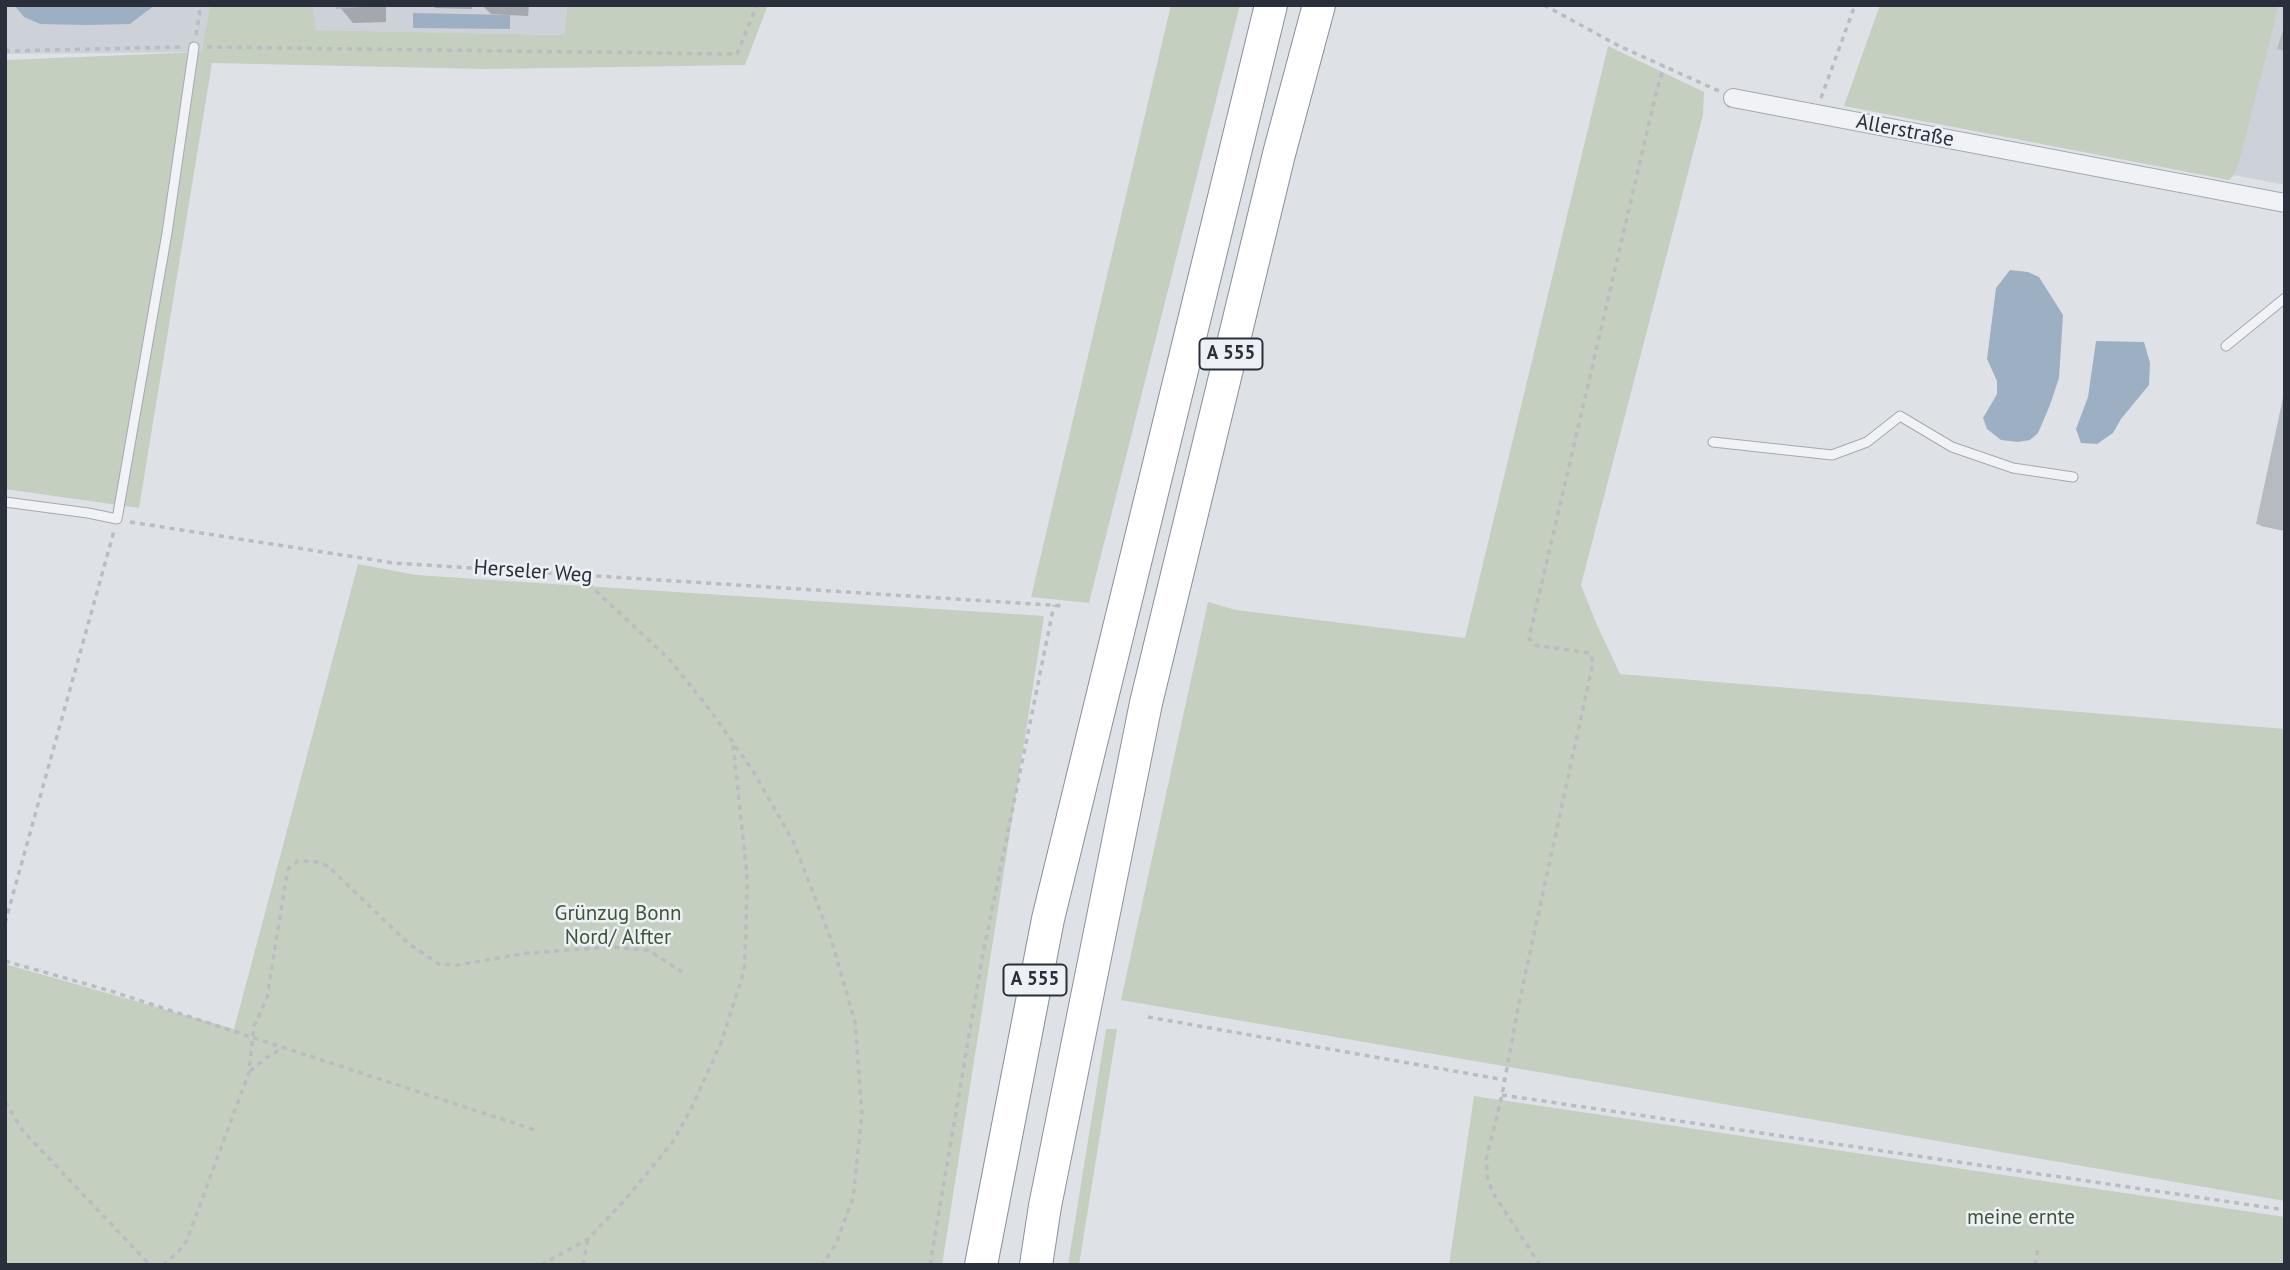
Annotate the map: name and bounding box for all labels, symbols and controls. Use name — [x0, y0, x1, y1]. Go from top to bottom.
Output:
street label: Allerstraße — [1854, 109, 1956, 153]
road number: A 555 — [1200, 338, 1262, 370]
street label: Herseler Weg — [473, 555, 593, 589]
park label: Grünzug Bonn Nord/ Alfter — [555, 901, 681, 951]
road number: A 555 — [1004, 964, 1066, 996]
park label: meine ernte — [1967, 1205, 2075, 1231]

